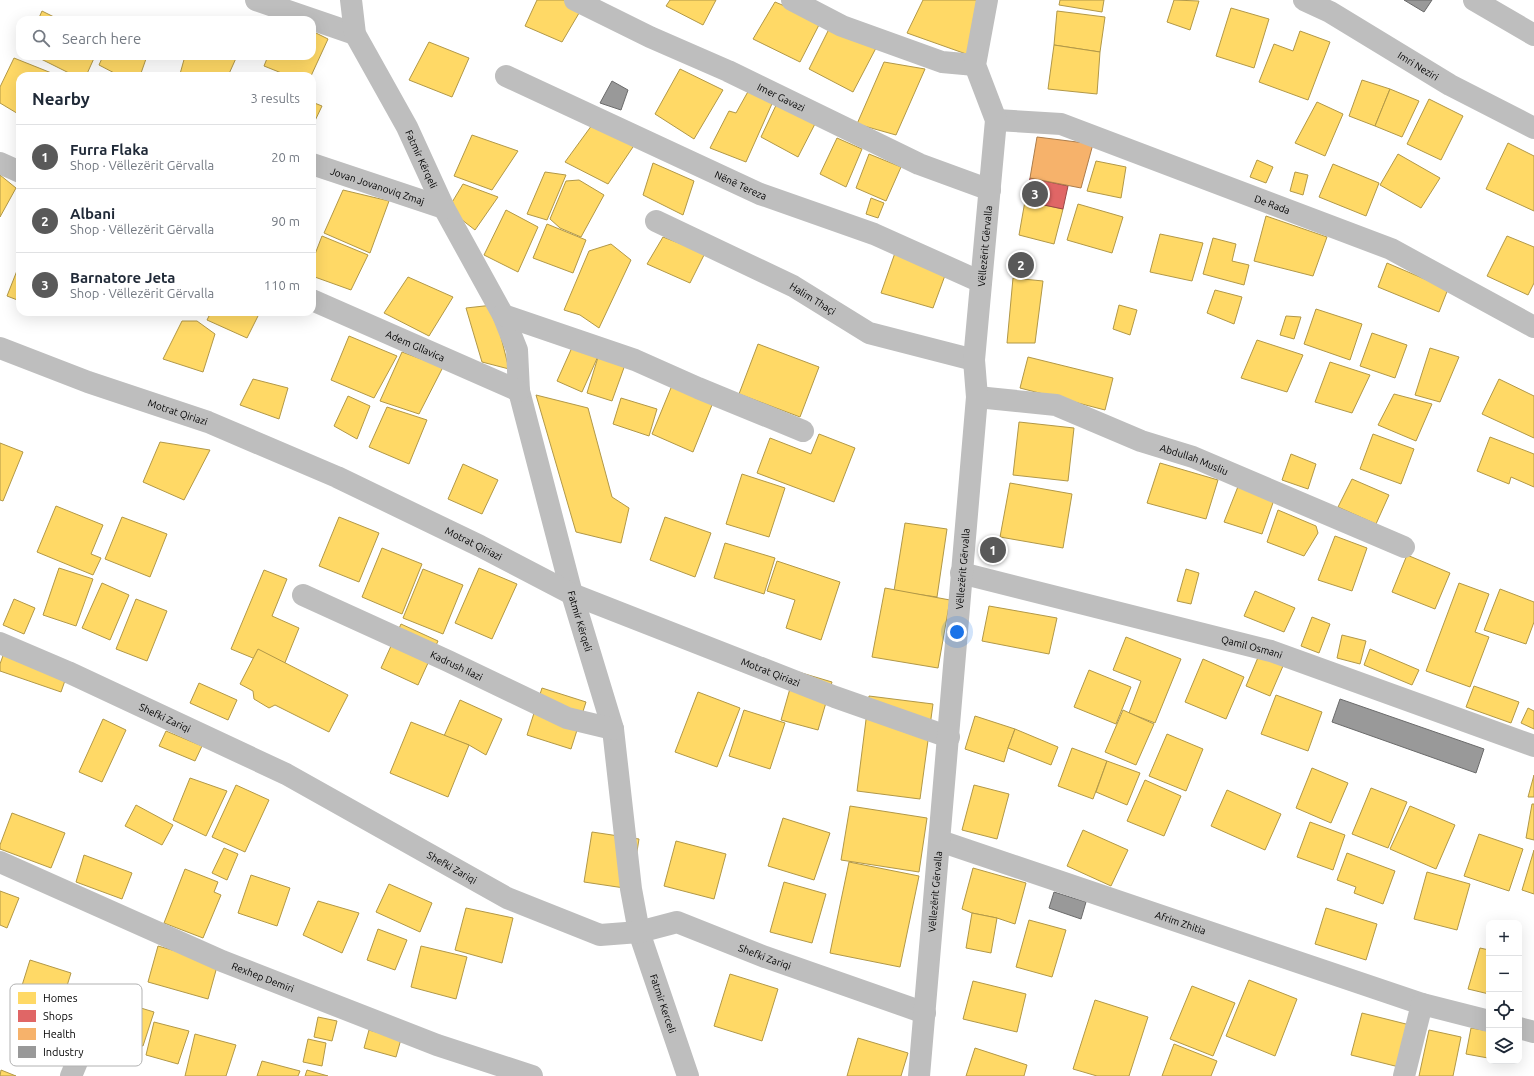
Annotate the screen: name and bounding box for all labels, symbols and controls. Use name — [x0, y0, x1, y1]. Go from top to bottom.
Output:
search box — [16, 16, 316, 60]
icon: search — [30, 27, 52, 49]
text: Search here — [62, 30, 141, 47]
street label: Imri Neziri — [1396, 50, 1440, 83]
street label: Imer Gavazi — [755, 81, 807, 114]
text: Nearby — [32, 89, 90, 108]
text: 3 results — [250, 91, 300, 105]
street label: Fatmir Kërqeli — [403, 128, 439, 190]
text: Furra Flaka — [70, 141, 149, 158]
text: 1 — [41, 150, 49, 164]
text: 20 m — [271, 150, 300, 164]
text: Shop · Vëllezërit Gërvalla — [70, 158, 214, 172]
street label: Jovan Jovanoviq Zmaj — [329, 165, 426, 207]
street label: Nënë Tereza — [713, 169, 768, 202]
pin: 3 — [1022, 179, 1048, 209]
street label: De Rada — [1253, 193, 1291, 216]
text: Albani — [70, 205, 115, 222]
street label: Vëllezërit Gërvalla — [976, 205, 994, 287]
text: 2 — [41, 214, 49, 228]
text: 90 m — [271, 214, 300, 228]
text: Shop · Vëllezërit Gërvalla — [70, 222, 214, 236]
pin: 2 — [1008, 250, 1034, 280]
text: Barnatore Jeta — [70, 269, 176, 286]
text: 3 — [41, 278, 49, 292]
text: 110 m — [264, 278, 300, 292]
street label: Halim Thaçi — [788, 280, 837, 317]
text: Shop · Vëllezërit Gërvalla — [70, 286, 214, 300]
street label: Adem Gllavica — [384, 328, 446, 364]
street label: Motrat Qiriazi — [146, 397, 209, 427]
street label: Abdullah Musliu — [1159, 442, 1230, 477]
street label: Motrat Qiriazi — [443, 525, 504, 563]
street label: Vëllezërit Gërvalla — [954, 528, 972, 610]
pin: 1 — [980, 535, 1006, 565]
street label: Fatmir Kërqeli — [565, 590, 594, 653]
your location — [947, 622, 967, 642]
street label: Qamil Osmani — [1220, 634, 1284, 661]
street label: Kadrush Ilazi — [429, 649, 484, 683]
street label: Motrat Qiriazi — [740, 656, 802, 689]
street label: Shefki Zariqi — [137, 701, 192, 735]
street label: Shefki Zariqi — [425, 849, 479, 886]
street label: Vëllezërit Gërvalla — [926, 851, 944, 933]
street label: Afrim Zhitia — [1154, 909, 1207, 937]
map controls — [1486, 920, 1522, 1064]
button: + — [1486, 920, 1522, 956]
street label: Shefki Zariqi — [737, 942, 793, 972]
button: − — [1486, 956, 1522, 992]
street label: Rexhep Demiri — [230, 960, 296, 995]
street label: Fatmir Kerceli — [648, 973, 678, 1035]
legend — [10, 984, 142, 1066]
text: Homes — [43, 992, 78, 1004]
button: locate — [1486, 992, 1522, 1028]
text: Shops — [43, 1010, 73, 1022]
text: Health — [43, 1028, 76, 1040]
button: layers — [1486, 1028, 1522, 1064]
text: Industry — [43, 1046, 84, 1058]

